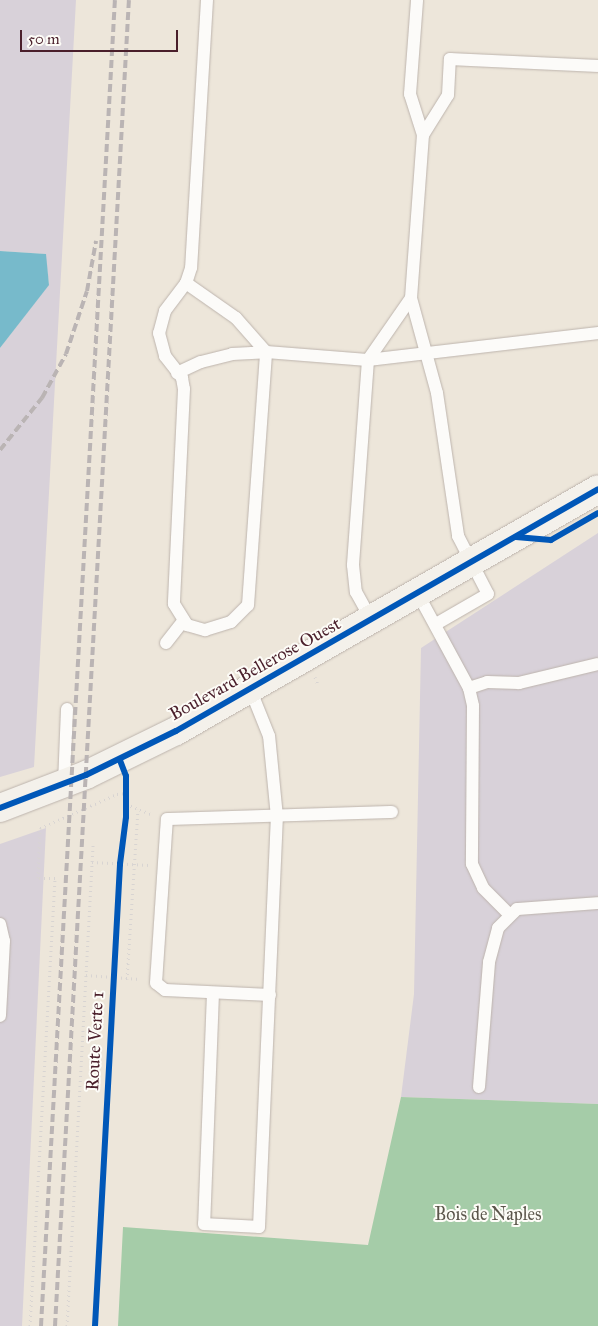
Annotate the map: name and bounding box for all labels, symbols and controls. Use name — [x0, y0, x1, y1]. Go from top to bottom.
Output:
scale bar — [22, 20, 180, 52]
text: 50 m — [28, 30, 60, 48]
street label: Boulevard Bellerose Ouest — [165, 613, 345, 725]
street label: Route Verte 1 — [82, 991, 108, 1091]
park label: Bois de Naples — [434, 1203, 542, 1225]

